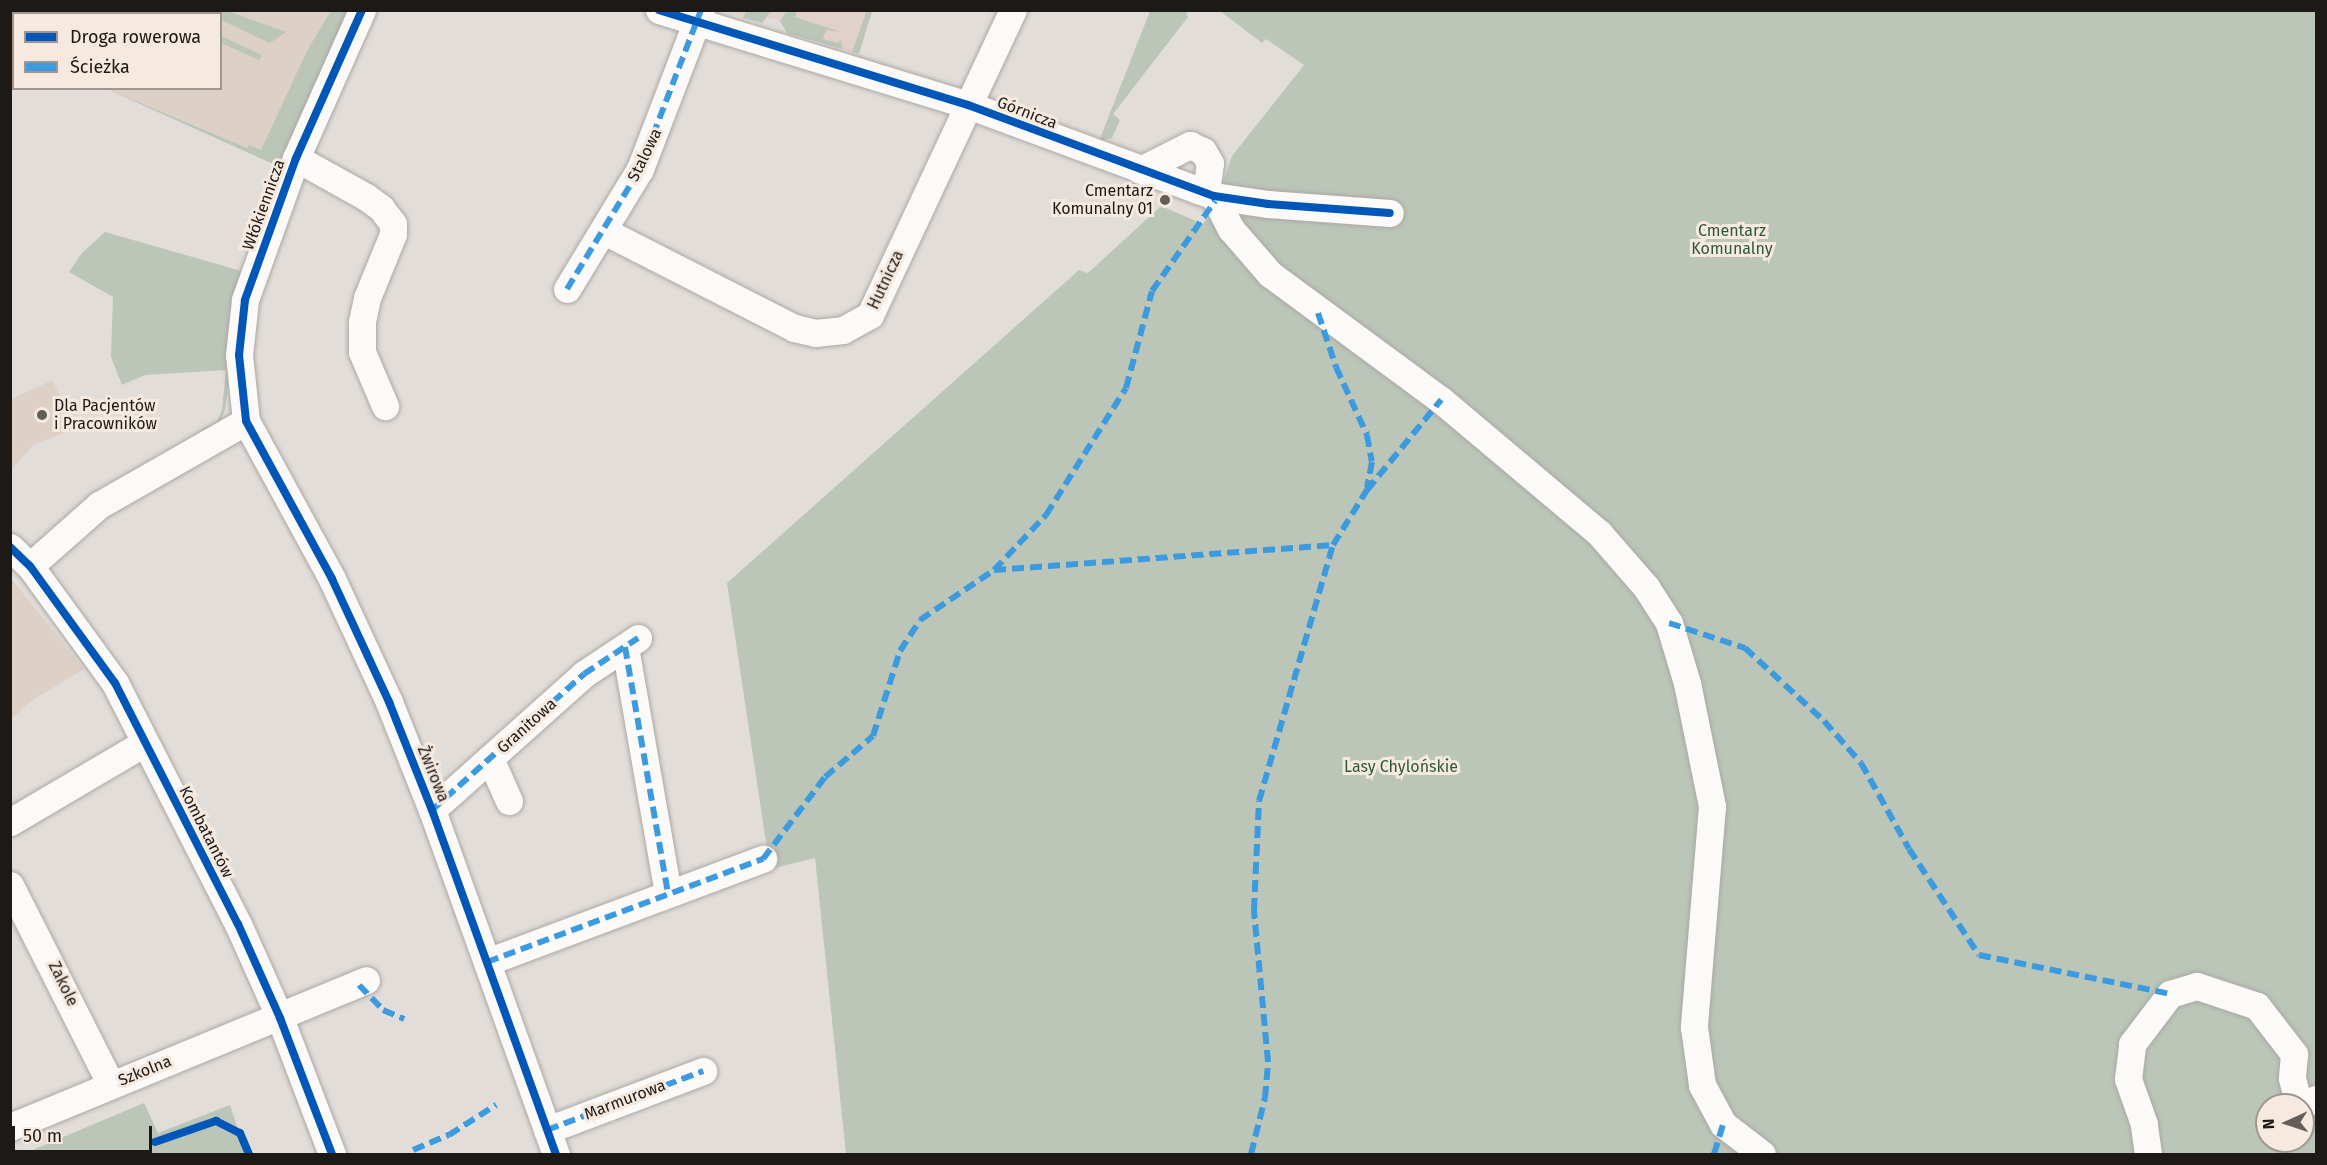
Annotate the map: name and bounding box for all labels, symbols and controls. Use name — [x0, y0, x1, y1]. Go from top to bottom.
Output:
legend — [12, 12, 222, 90]
text: Droga rowerowa — [70, 26, 201, 48]
text: Ścieżka — [70, 56, 130, 78]
street label: Górnicza — [994, 93, 1060, 133]
street label: Stalowa — [624, 125, 666, 185]
street label: Włókiennicza — [239, 157, 289, 253]
place label: Cmentarz Komunalny 01 — [1052, 181, 1153, 219]
marker: Cmentarz Komunalny 01 — [1158, 193, 1172, 207]
park label: Cmentarz Komunalny — [1691, 221, 1773, 259]
street label: Hutnicza — [864, 247, 908, 313]
place label: Dla Pacjentów i Pracowników — [54, 396, 157, 434]
marker: Dla Pacjentów i Pracowników — [35, 408, 49, 422]
street label: Granitowa — [493, 694, 561, 758]
street label: Żwirowa — [413, 743, 453, 805]
park label: Lasy Chylońskie — [1344, 757, 1458, 777]
street label: Kombatantów — [175, 783, 237, 881]
street label: Zakole — [44, 958, 82, 1010]
street label: Szkolna — [116, 1052, 174, 1090]
street label: Marmurowa — [582, 1076, 668, 1124]
north arrow — [2255, 1093, 2315, 1153]
scale bar — [15, 1114, 154, 1152]
text: N — [2259, 1118, 2278, 1130]
text: 50 m — [23, 1125, 62, 1147]

